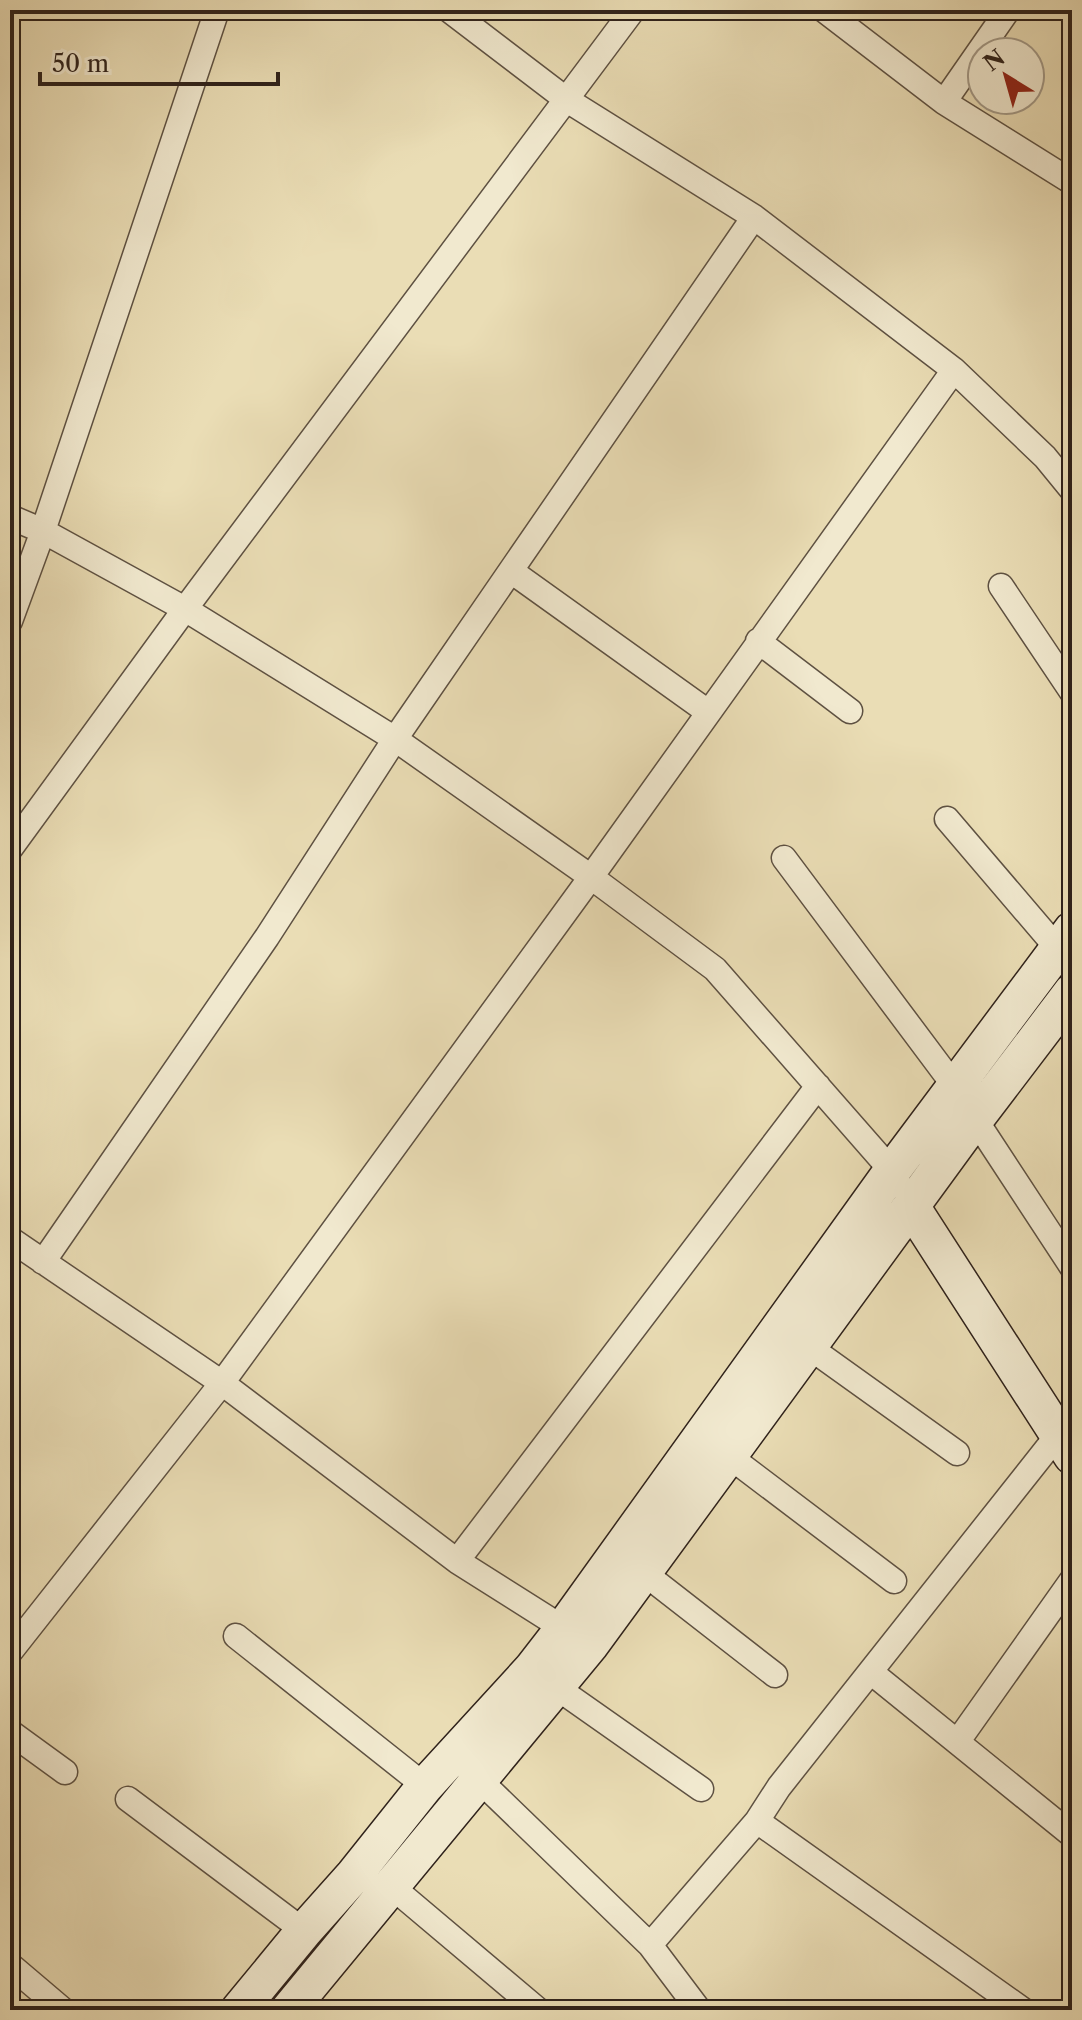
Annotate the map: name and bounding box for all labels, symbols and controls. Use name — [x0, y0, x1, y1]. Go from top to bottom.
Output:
scale bar — [40, 36, 278, 86]
north arrow — [966, 36, 1046, 116]
text: N — [979, 44, 1010, 77]
text: 50 m — [52, 49, 109, 78]

